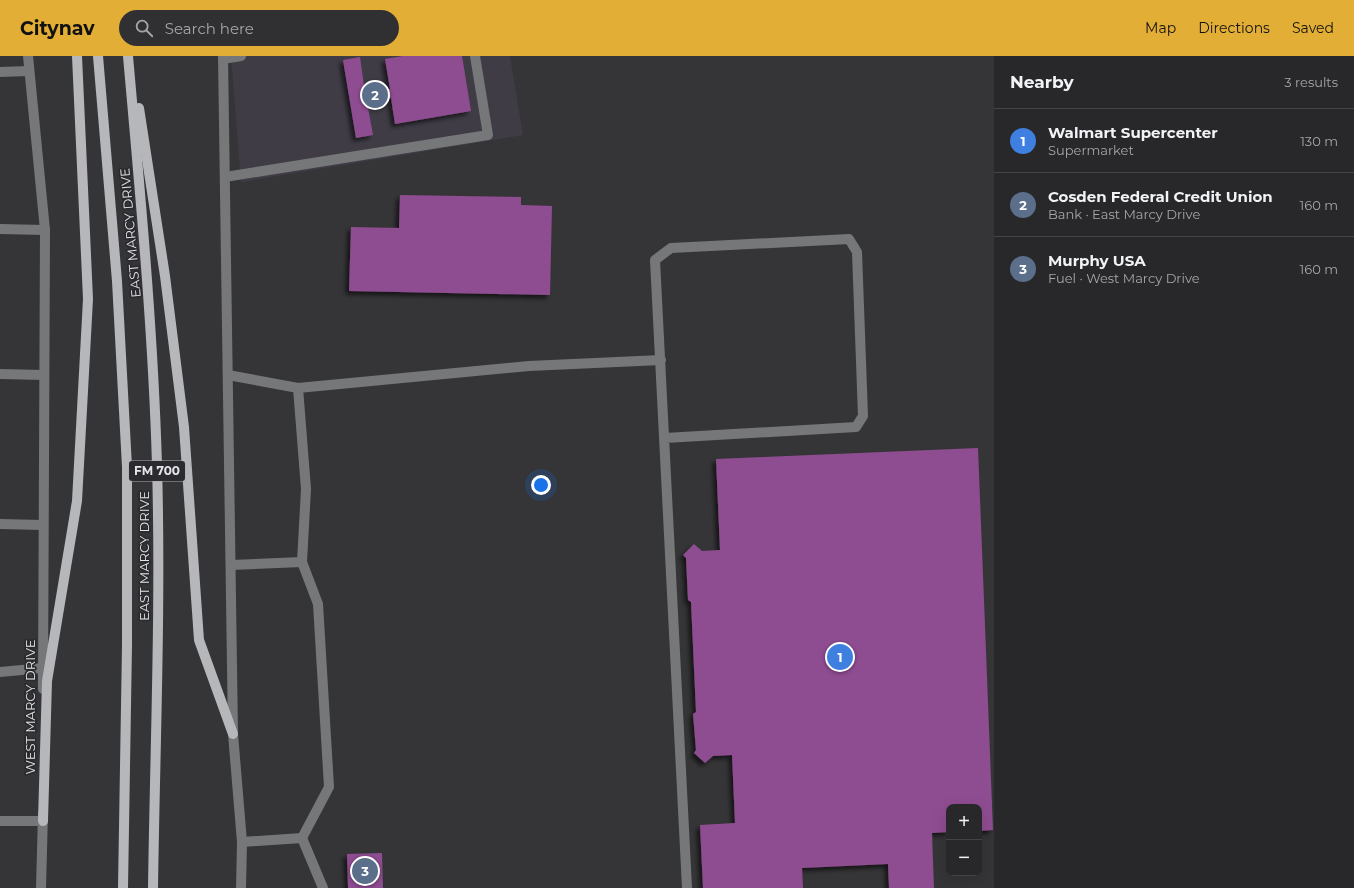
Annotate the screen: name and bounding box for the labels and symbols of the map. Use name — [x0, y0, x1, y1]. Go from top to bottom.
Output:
pin: 2 — [362, 80, 388, 110]
street label: EAST MARCY DRIVE — [116, 168, 144, 298]
road number: FM 700 — [129, 461, 185, 481]
your location — [531, 475, 551, 495]
street label: EAST MARCY DRIVE — [136, 491, 152, 621]
street label: WEST MARCY DRIVE — [22, 640, 38, 774]
pin: 1 — [827, 642, 853, 672]
pin: 3 — [352, 856, 378, 886]

